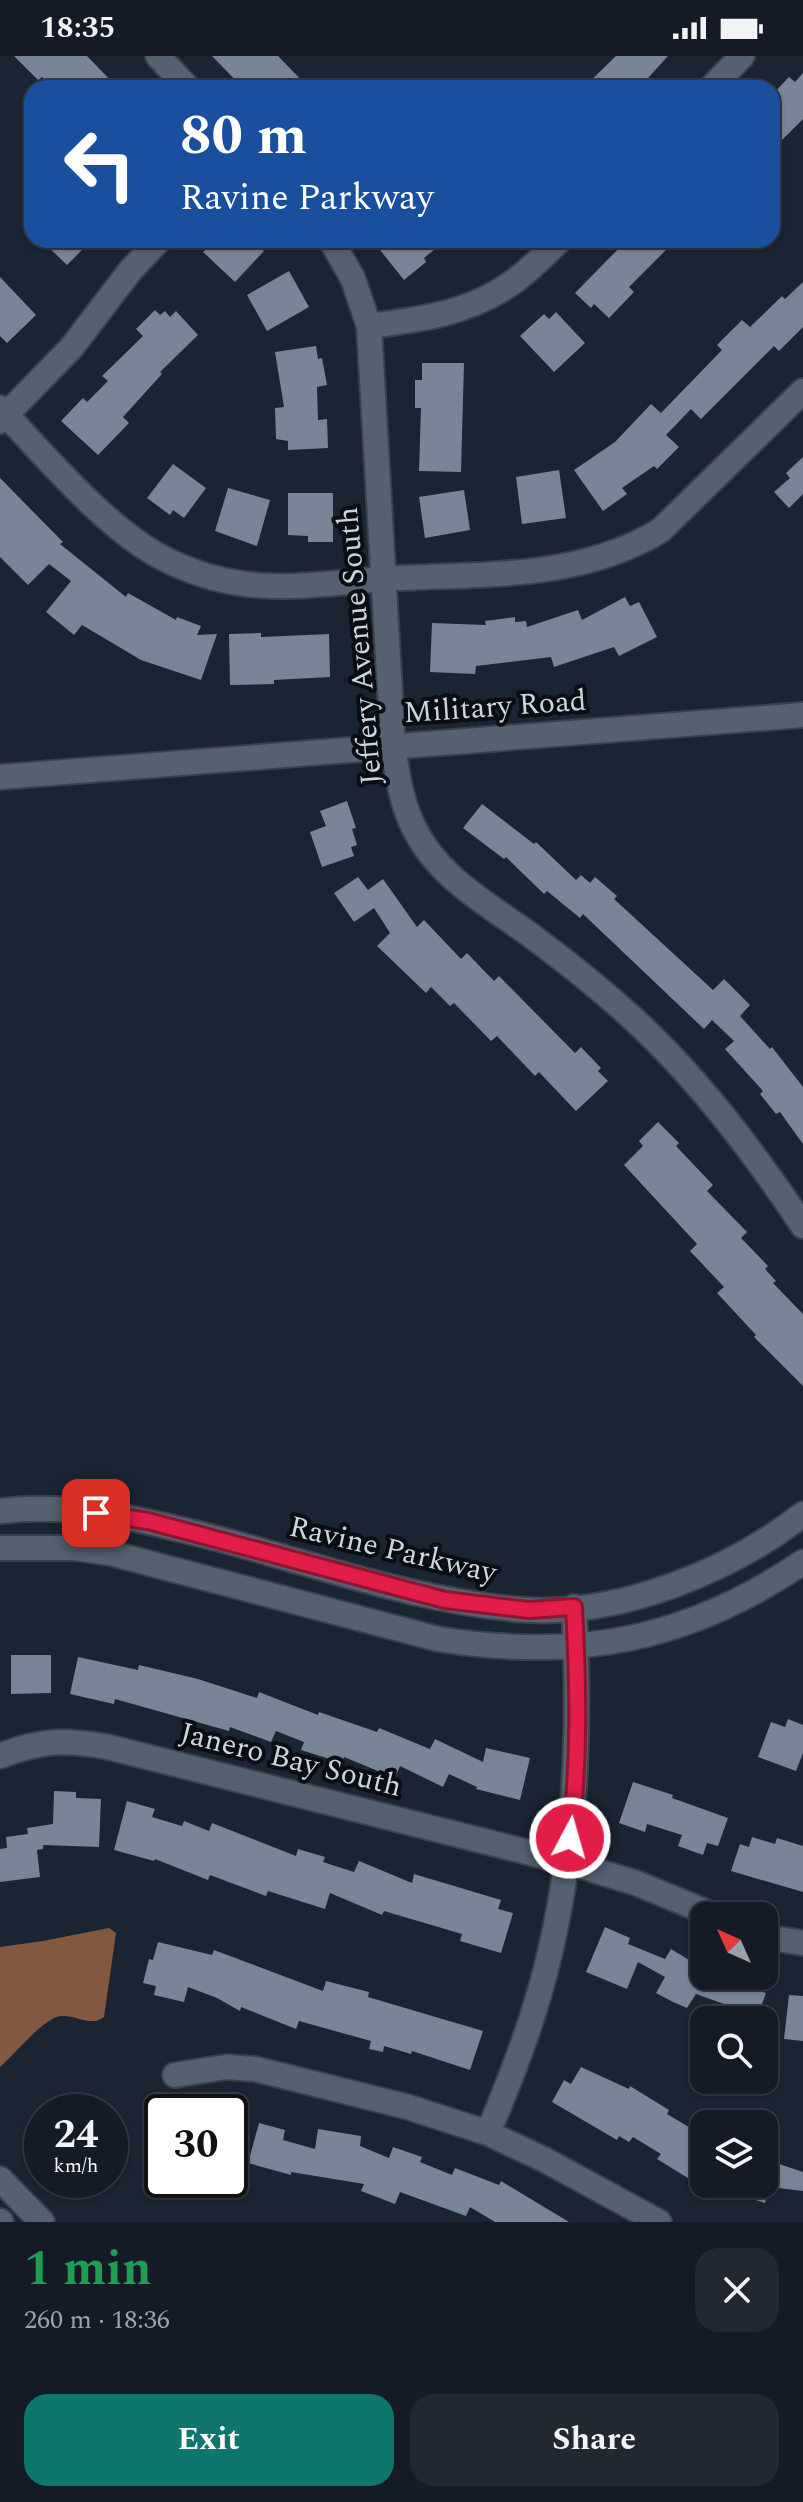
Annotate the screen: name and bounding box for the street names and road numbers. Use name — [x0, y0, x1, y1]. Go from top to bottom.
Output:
street label: Jeffery Avenue South — [325, 505, 395, 787]
street label: Military Road — [402, 678, 588, 736]
street label: Ravine Parkway — [285, 1504, 503, 1597]
street label: Janero Bay South — [175, 1710, 406, 1810]

